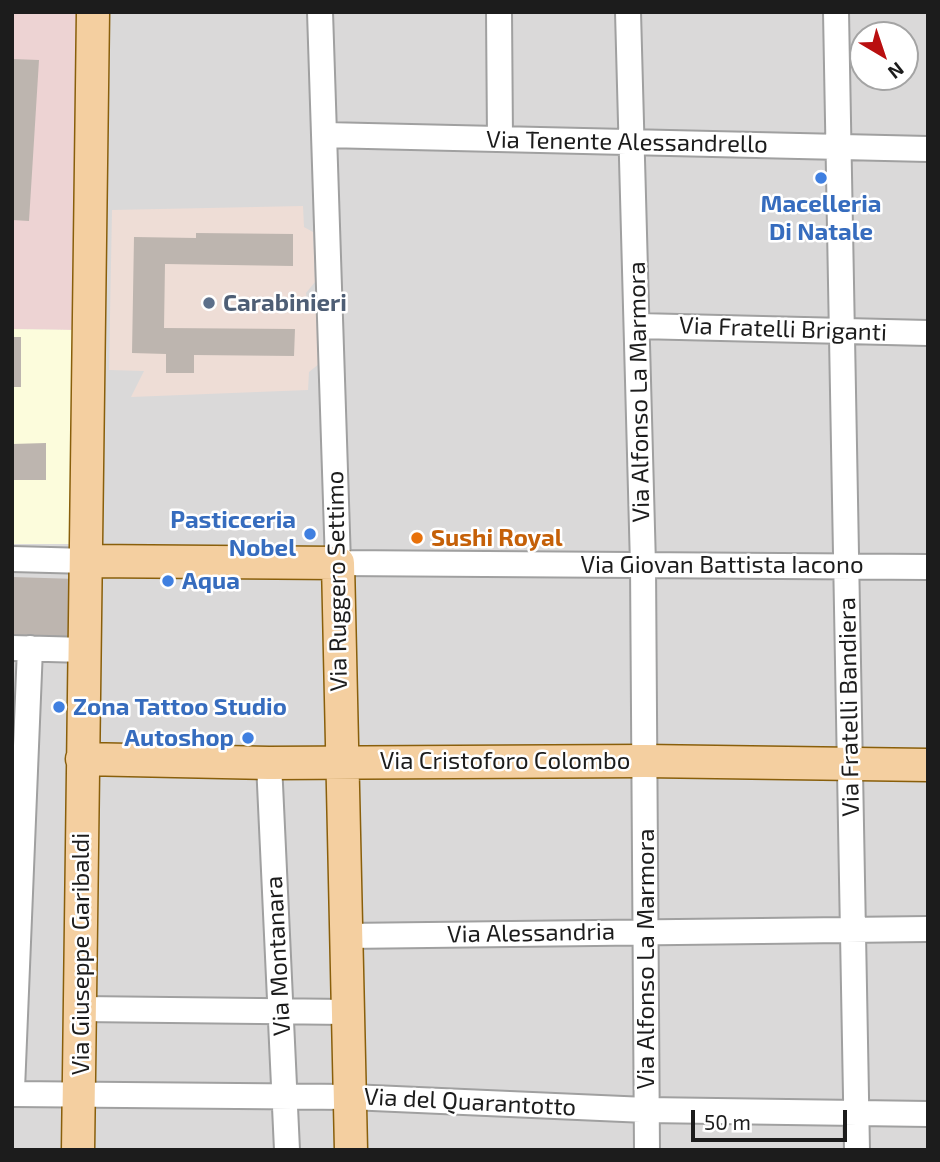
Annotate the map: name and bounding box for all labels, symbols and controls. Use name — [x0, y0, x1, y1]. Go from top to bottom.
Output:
north arrow — [849, 21, 919, 91]
text: N — [884, 58, 909, 84]
street label: Via Tenente Alessandrello — [486, 125, 768, 159]
marker: Macelleria Di Natale — [813, 170, 829, 186]
place label: Macelleria Di Natale — [760, 190, 882, 246]
street label: Via Alfonso La Marmora — [622, 261, 656, 523]
place label: Carabinieri — [223, 289, 347, 317]
marker: Carabinieri — [201, 295, 217, 311]
street label: Via Fratelli Briganti — [679, 311, 887, 347]
street label: Via Ruggero Settimo — [321, 470, 353, 692]
place label: Pasticceria Nobel — [170, 506, 296, 562]
place label: Sushi Royal — [431, 524, 563, 552]
marker: Pasticceria Nobel — [302, 526, 318, 542]
marker: Sushi Royal — [409, 530, 425, 546]
street label: Via Giovan Battista Iacono — [580, 551, 864, 579]
place label: Aqua — [182, 567, 240, 595]
marker: Aqua — [160, 573, 176, 589]
street label: Via Fratelli Bandiera — [833, 597, 865, 817]
place label: Zona Tattoo Studio — [73, 693, 287, 721]
marker: Zona Tattoo Studio — [51, 699, 67, 715]
place label: Autoshop — [124, 724, 234, 752]
marker: Autoshop — [240, 730, 256, 746]
street label: Via Cristoforo Colombo — [380, 747, 630, 775]
street label: Via Alfonso La Marmora — [632, 829, 660, 1089]
street label: Via Giuseppe Garibaldi — [67, 833, 95, 1075]
street label: Via Montanara — [259, 875, 297, 1037]
street label: Via Alessandria — [447, 917, 615, 949]
street label: Via del Quarantotto — [363, 1082, 577, 1122]
scale bar — [695, 1096, 851, 1140]
text: 50 m — [704, 1109, 751, 1134]

